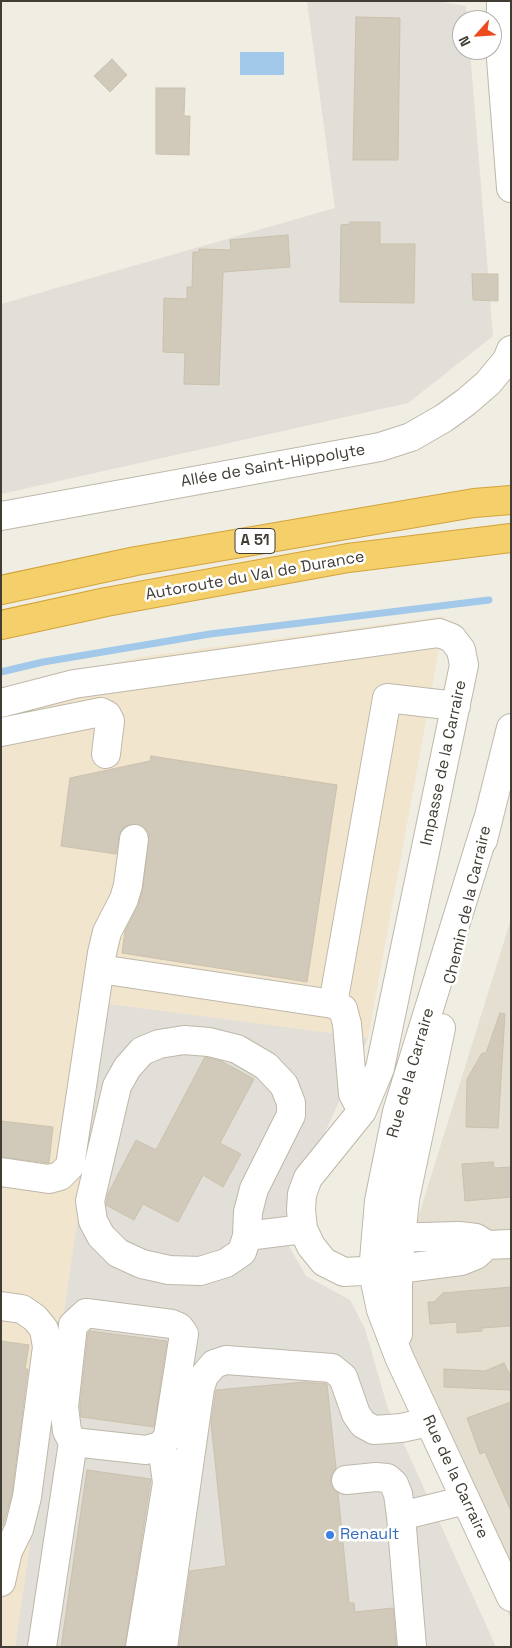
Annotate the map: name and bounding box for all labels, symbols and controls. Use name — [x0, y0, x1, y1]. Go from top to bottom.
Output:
north arrow — [452, 10, 502, 60]
text: N — [454, 33, 475, 49]
street label: Allée de Saint-Hippolyte — [179, 440, 367, 492]
road number: A 51 — [235, 528, 275, 554]
street label: Autoroute du Val de Durance — [144, 547, 366, 605]
street label: Impasse de la Carraire — [417, 679, 471, 847]
street label: Chemin de la Carraire — [440, 824, 496, 986]
street label: Rue de la Carraire — [383, 1006, 439, 1140]
street label: Rue de la Carraire — [418, 1412, 492, 1542]
place label: Renault — [340, 1525, 399, 1545]
marker: Renault — [324, 1529, 336, 1541]

